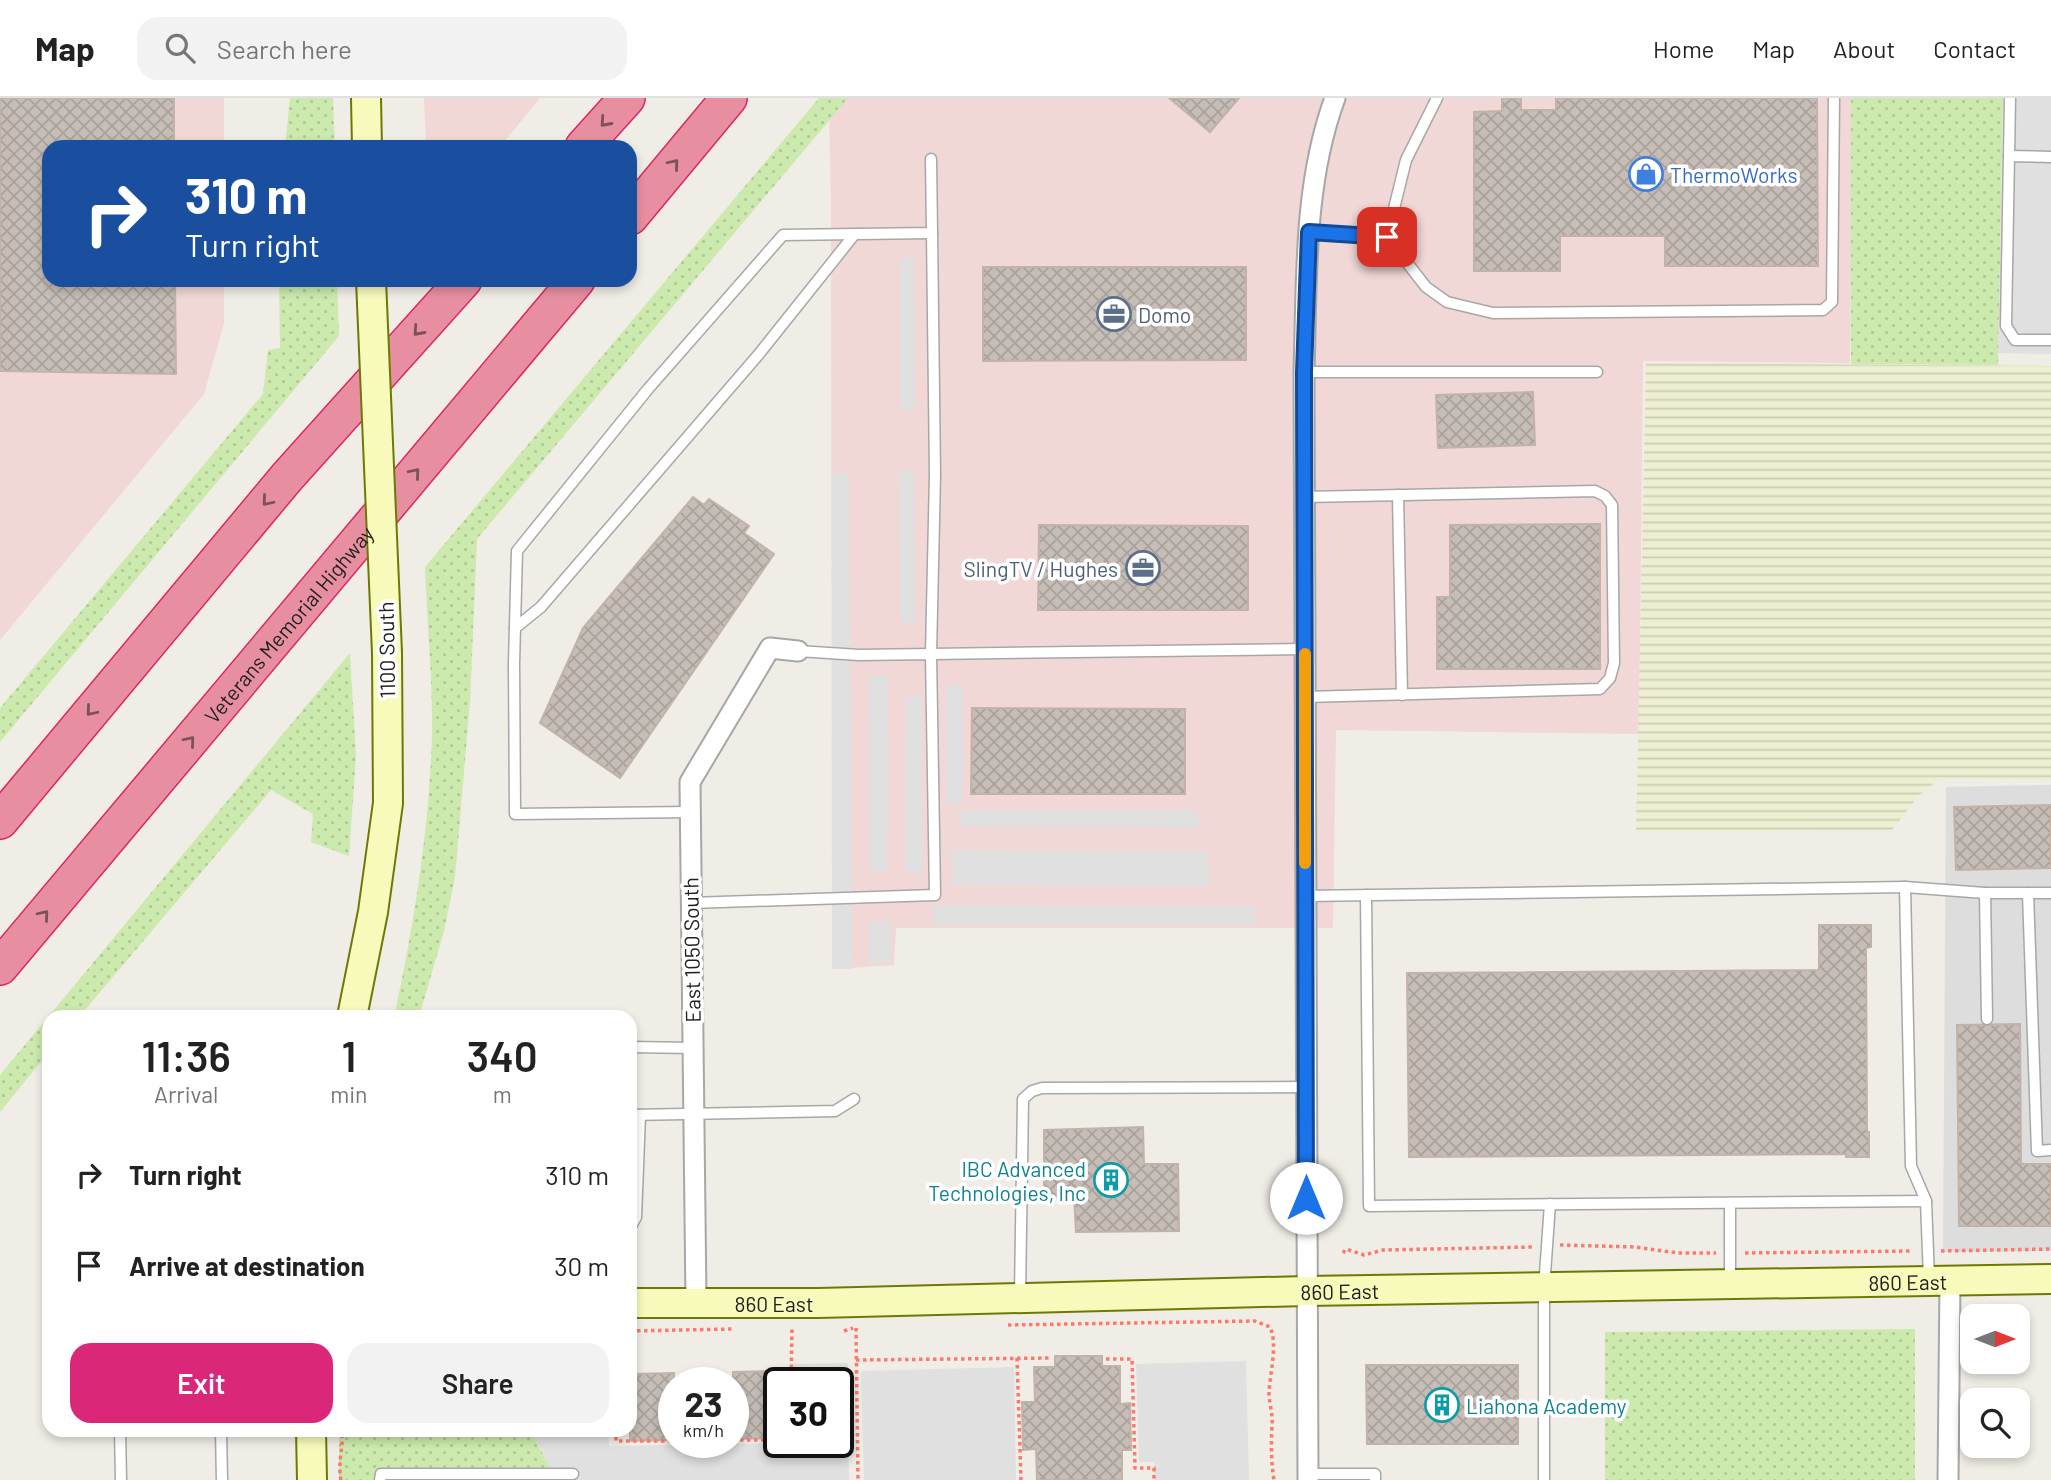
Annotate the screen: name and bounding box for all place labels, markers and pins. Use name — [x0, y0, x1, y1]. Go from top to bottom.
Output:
shop icon: ThermoWorks — [1627, 155, 1665, 193]
place label: ThermoWorks — [1670, 162, 1798, 187]
pin — [1357, 207, 1417, 267]
office icon: Domo — [1095, 295, 1133, 333]
place label: Domo — [1138, 302, 1191, 327]
office icon: SlingTV / Hughes — [1124, 549, 1162, 587]
place label: SlingTV / Hughes — [963, 556, 1118, 581]
place label: IBC Advanced Technologies, Inc — [928, 1156, 1086, 1205]
building icon: IBC Advanced Technologies, Inc — [1092, 1161, 1130, 1199]
building icon: Liahona Academy — [1423, 1386, 1461, 1424]
place label: Liahona Academy — [1466, 1393, 1627, 1418]

